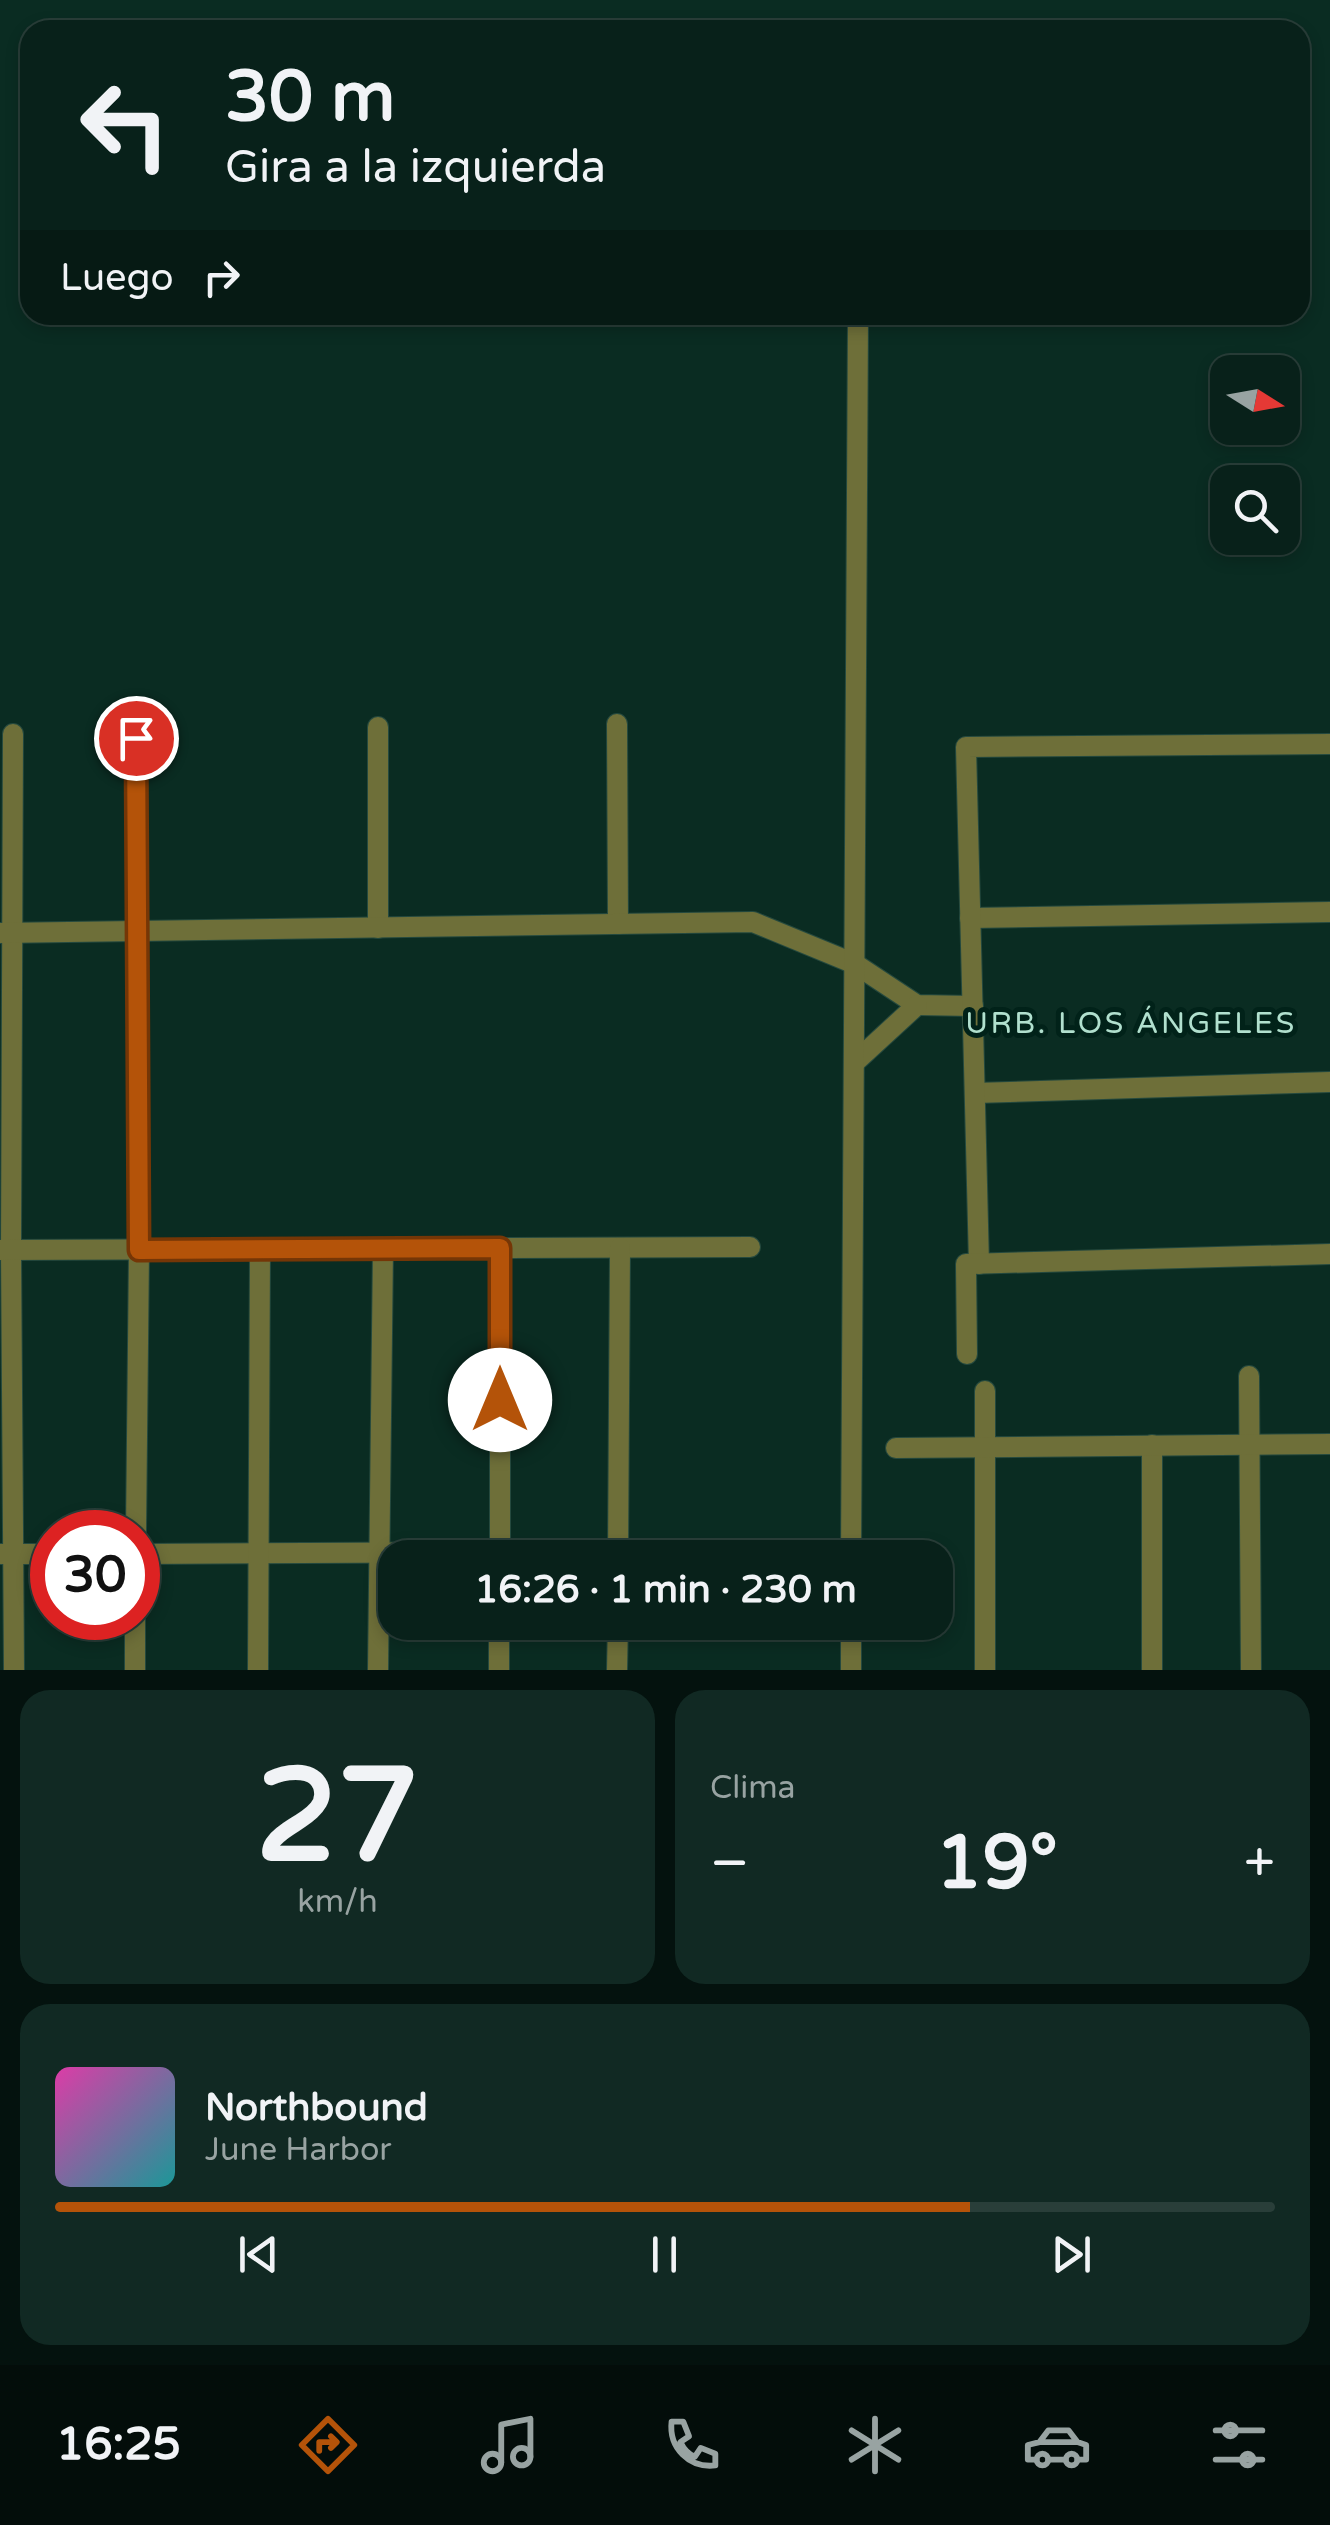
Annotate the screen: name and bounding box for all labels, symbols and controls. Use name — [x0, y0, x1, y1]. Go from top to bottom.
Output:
text: 30 m — [225, 56, 395, 140]
icon: left — [60, 60, 190, 190]
text: Gira a la izquierda — [225, 141, 606, 195]
icon: right — [194, 250, 249, 305]
text: Luego — [60, 255, 174, 301]
north arrow — [1210, 355, 1300, 445]
map controls — [1210, 355, 1300, 555]
button: search — [1210, 465, 1300, 555]
pin — [94, 696, 179, 781]
icon: arrive — [109, 711, 164, 766]
district label: URB. LOS ÁNGELES — [965, 1005, 1297, 1042]
position arrow — [448, 1348, 552, 1452]
speed limit sign: 30 — [30, 1510, 160, 1640]
text: 16:26 · 1 min · 230 m — [474, 1567, 857, 1613]
text: 27 — [256, 1740, 419, 1896]
text: Clima — [710, 1769, 796, 1807]
text: 19° — [935, 1818, 1058, 1908]
text: − — [710, 1831, 749, 1897]
text: + — [1244, 1831, 1275, 1897]
text: km/h — [297, 1883, 378, 1921]
text: Northbound — [205, 2085, 428, 2131]
text: June Harbor — [205, 2131, 392, 2169]
icon: previous — [231, 2227, 286, 2282]
icon: pause — [637, 2227, 692, 2282]
icon: next — [1044, 2227, 1099, 2282]
icon: directions — [293, 2410, 363, 2480]
icon: music — [475, 2410, 545, 2480]
icon: phone — [657, 2410, 727, 2480]
icon: climate — [840, 2410, 910, 2480]
icon: car — [1022, 2410, 1092, 2480]
icon: filters — [1204, 2410, 1274, 2480]
text: 16:25 — [56, 2418, 181, 2472]

